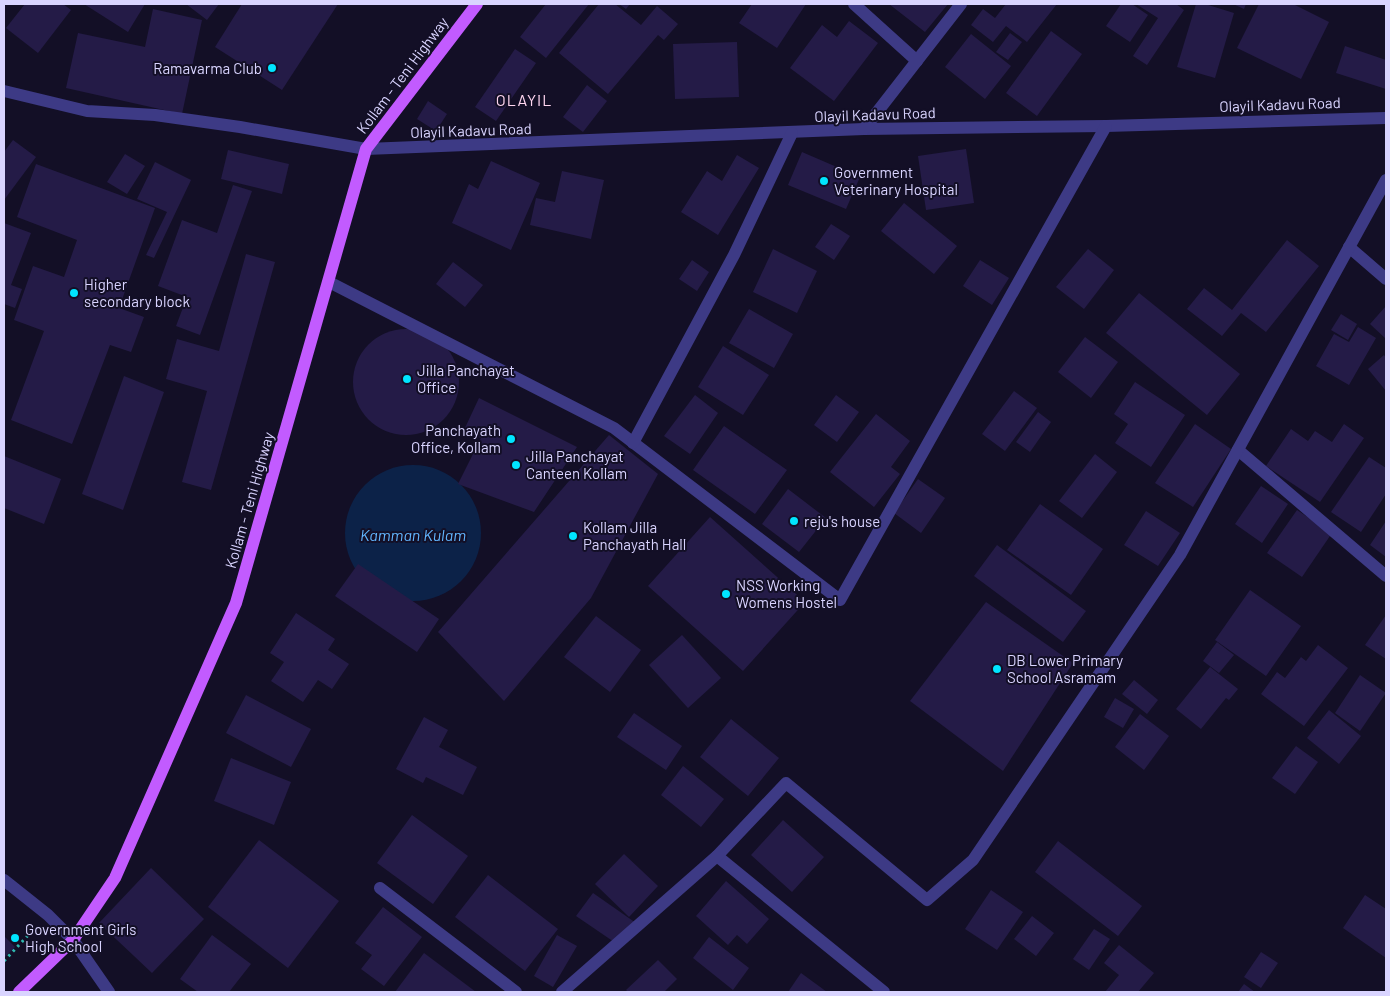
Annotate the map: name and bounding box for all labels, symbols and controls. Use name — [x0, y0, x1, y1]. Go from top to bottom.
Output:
street label: Kollam - Teni Highway — [352, 13, 452, 137]
place label: Ramavarma Club — [153, 59, 262, 77]
marker: Ramavarma Club — [266, 62, 278, 74]
district label: OLAYIL — [496, 90, 552, 109]
street label: Olayil Kadavu Road — [1219, 93, 1341, 115]
street label: Olayil Kadavu Road — [814, 103, 936, 125]
street label: Olayil Kadavu Road — [410, 119, 532, 141]
place label: Government Veterinary Hospital — [834, 163, 958, 198]
marker: Government Veterinary Hospital — [818, 175, 830, 187]
place label: Higher secondary block — [84, 275, 190, 310]
marker: Higher secondary block — [68, 287, 80, 299]
place label: Jilla Panchayat Office — [417, 361, 515, 396]
marker: Jilla Panchayat Office — [401, 373, 413, 385]
place label: Panchayath Office, Kollam — [411, 421, 501, 456]
street label: Kollam - Teni Highway — [221, 430, 277, 570]
marker: Panchayath Office, Kollam — [505, 433, 517, 445]
place label: Jilla Panchayat Canteen Kollam — [526, 447, 627, 482]
marker: Jilla Panchayat Canteen Kollam — [510, 459, 522, 471]
place label: reju's house — [804, 512, 880, 530]
marker: reju's house — [788, 515, 800, 527]
place label: Kollam Jilla Panchayath Hall — [583, 518, 686, 553]
water label: Kamman Kulam — [360, 525, 466, 544]
marker: Kollam Jilla Panchayath Hall — [567, 530, 579, 542]
place label: NSS Working Womens Hostel — [736, 576, 837, 611]
marker: NSS Working Womens Hostel — [720, 588, 732, 600]
place label: DB Lower Primary School Asramam — [1007, 651, 1123, 686]
marker: DB Lower Primary School Asramam — [991, 663, 1003, 675]
place label: Government Girls High School — [25, 920, 136, 955]
marker: Government Girls High School — [9, 932, 21, 944]

